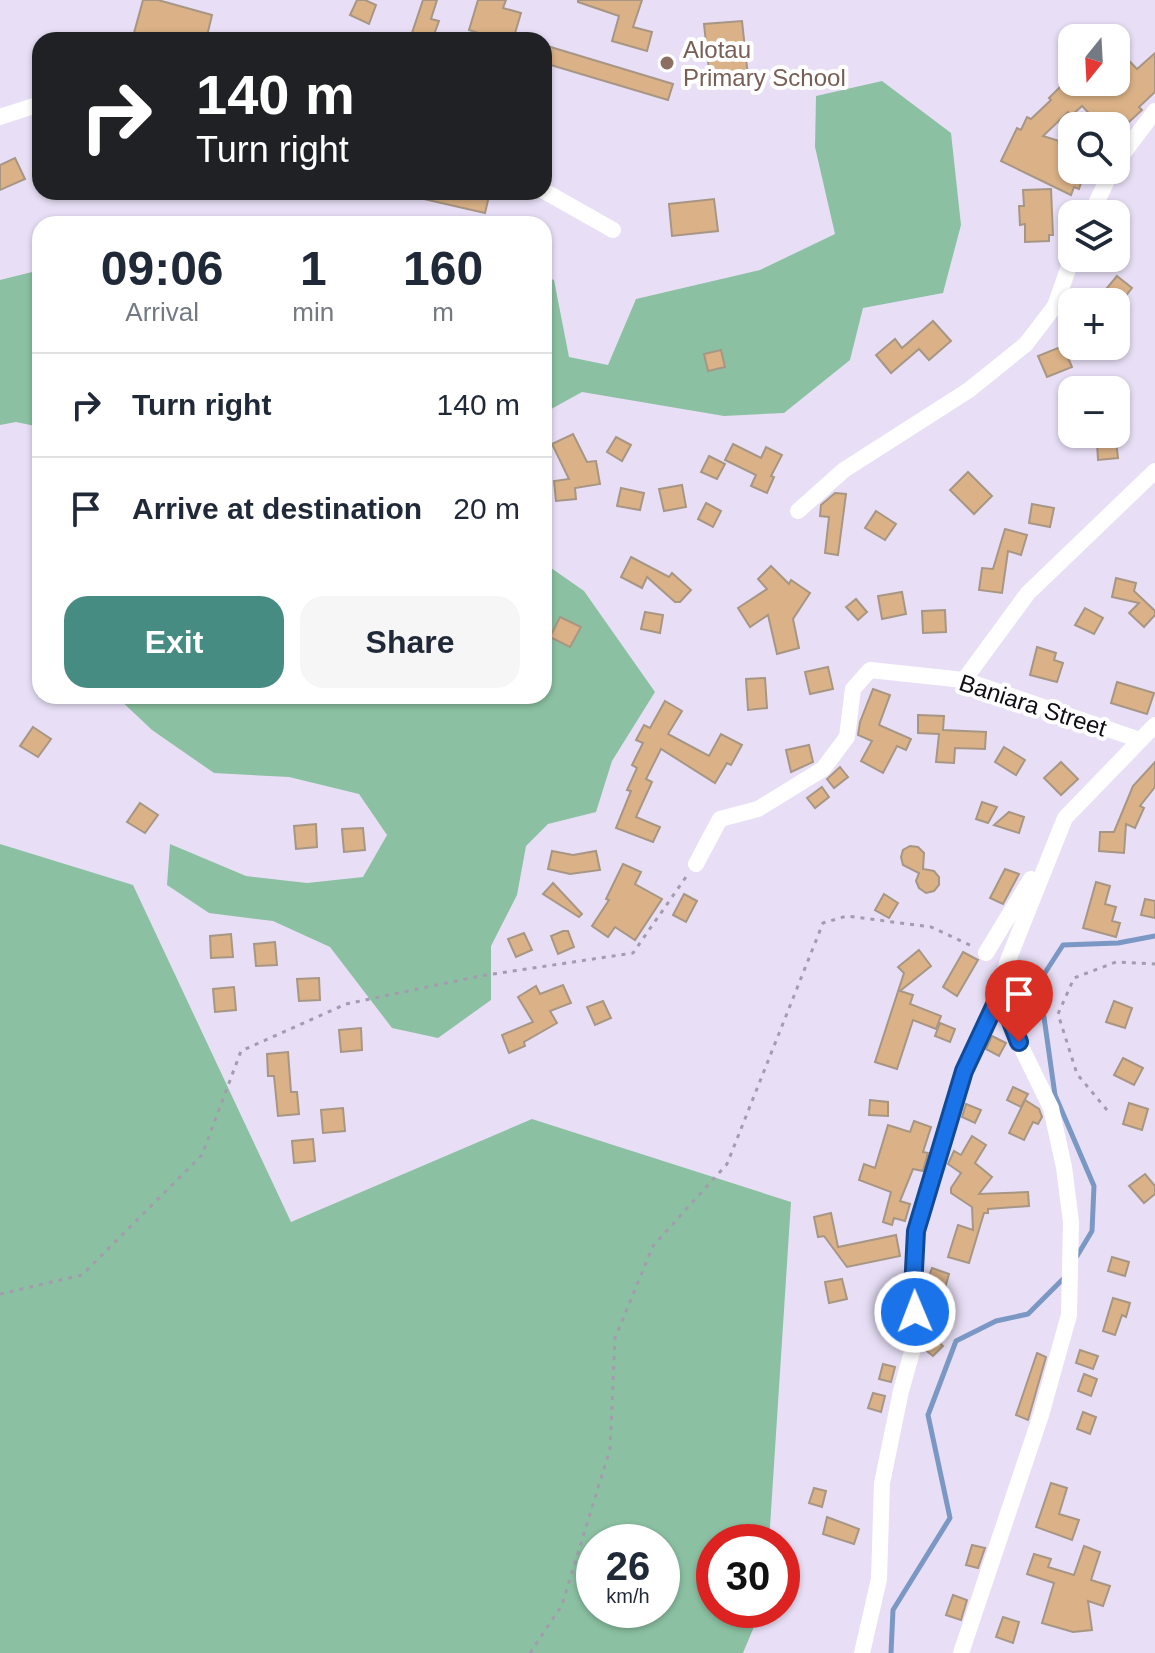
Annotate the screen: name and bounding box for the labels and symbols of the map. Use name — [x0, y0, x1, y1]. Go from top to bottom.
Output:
north arrow — [1058, 24, 1130, 96]
place label: Alotau Primary School — [683, 36, 846, 91]
marker: Alotau Primary School — [658, 54, 676, 72]
street label: Baniara Street — [956, 668, 1110, 742]
pin — [985, 960, 1053, 1042]
position arrow — [873, 1270, 957, 1354]
speed limit sign: 30 — [696, 1524, 800, 1628]

